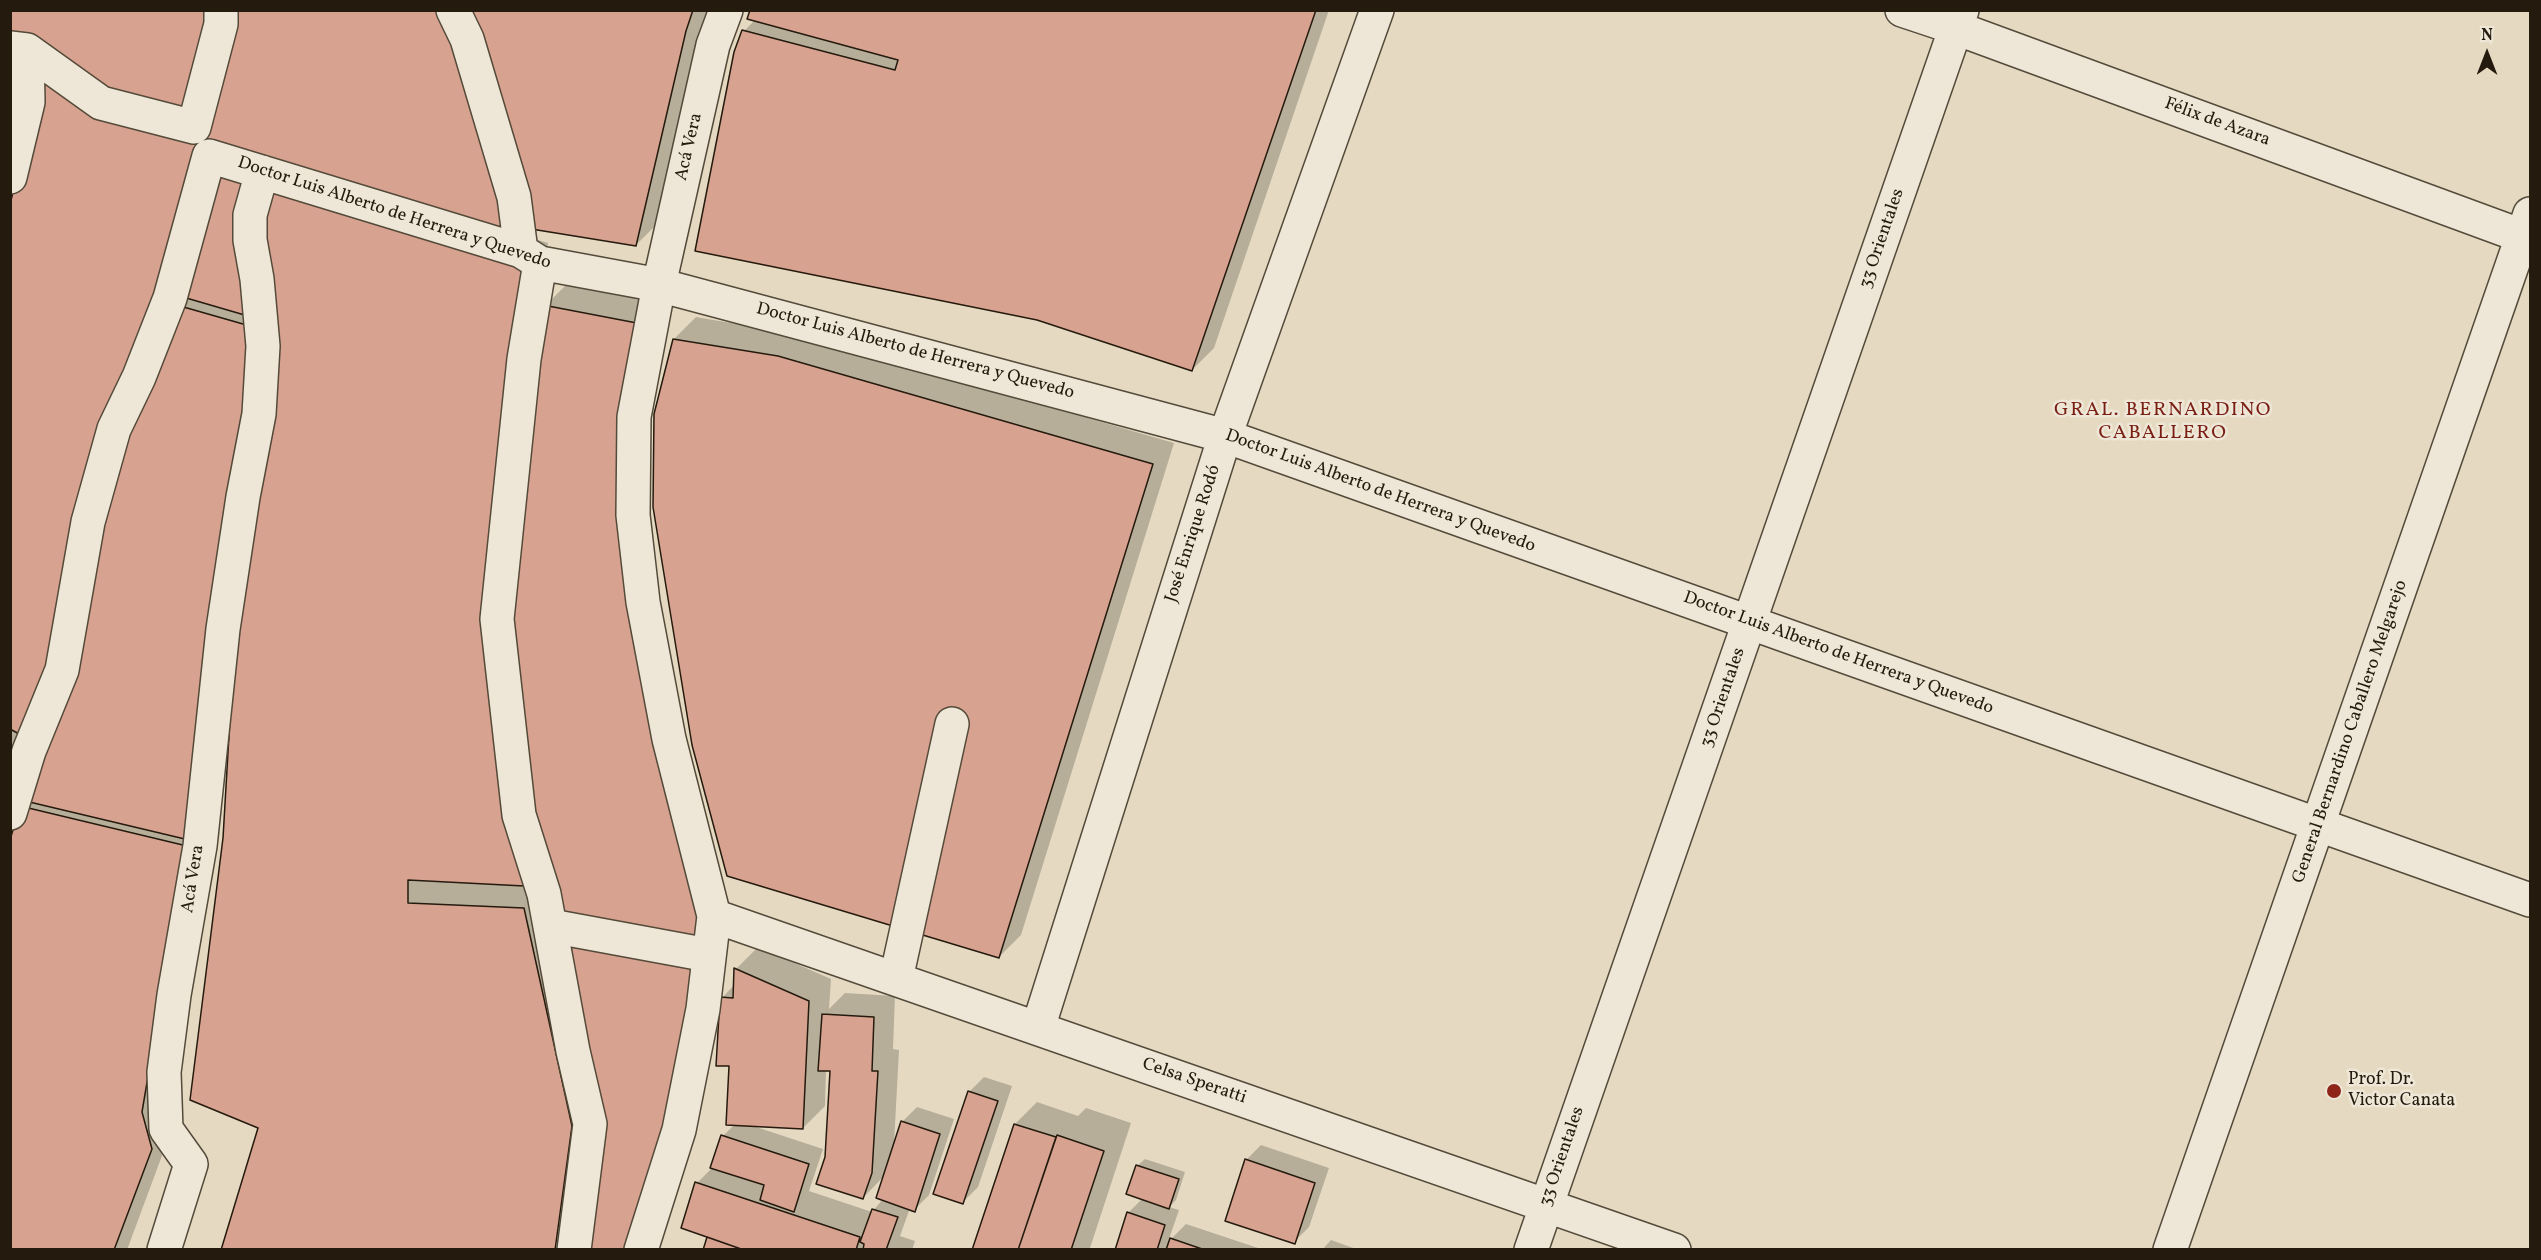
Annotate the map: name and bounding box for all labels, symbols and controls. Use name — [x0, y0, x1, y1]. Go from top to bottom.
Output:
north arrow — [2457, 24, 2517, 84]
text: N — [2481, 25, 2493, 47]
street label: Félix de Azara — [2161, 94, 2273, 152]
street label: Acá Vera — [672, 111, 708, 183]
street label: Doctor Luis Alberto de Herrera y Quevedo — [234, 153, 554, 275]
street label: 33 Orientales — [1856, 186, 1910, 292]
street label: Doctor Luis Alberto de Herrera y Quevedo — [754, 299, 1076, 405]
district label: GRAL. BERNARDINO CABALLERO — [2054, 399, 2272, 446]
street label: Doctor Luis Alberto de Herrera y Quevedo — [1222, 426, 1538, 558]
street label: José Enrique Rodó — [1162, 463, 1226, 605]
street label: General Bernardino Caballero Melgarejo — [2289, 578, 2413, 886]
street label: Doctor Luis Alberto de Herrera y Quevedo — [1680, 588, 1996, 720]
street label: 33 Orientales — [1697, 645, 1751, 751]
street label: Acá Vera — [178, 843, 210, 915]
street label: Celsa Speratti — [1139, 1054, 1249, 1110]
place label: Prof. Dr. Victor Canata — [2348, 1070, 2455, 1112]
marker: Prof. Dr. Victor Canata — [2325, 1082, 2343, 1100]
street label: 33 Orientales — [1536, 1104, 1590, 1210]

